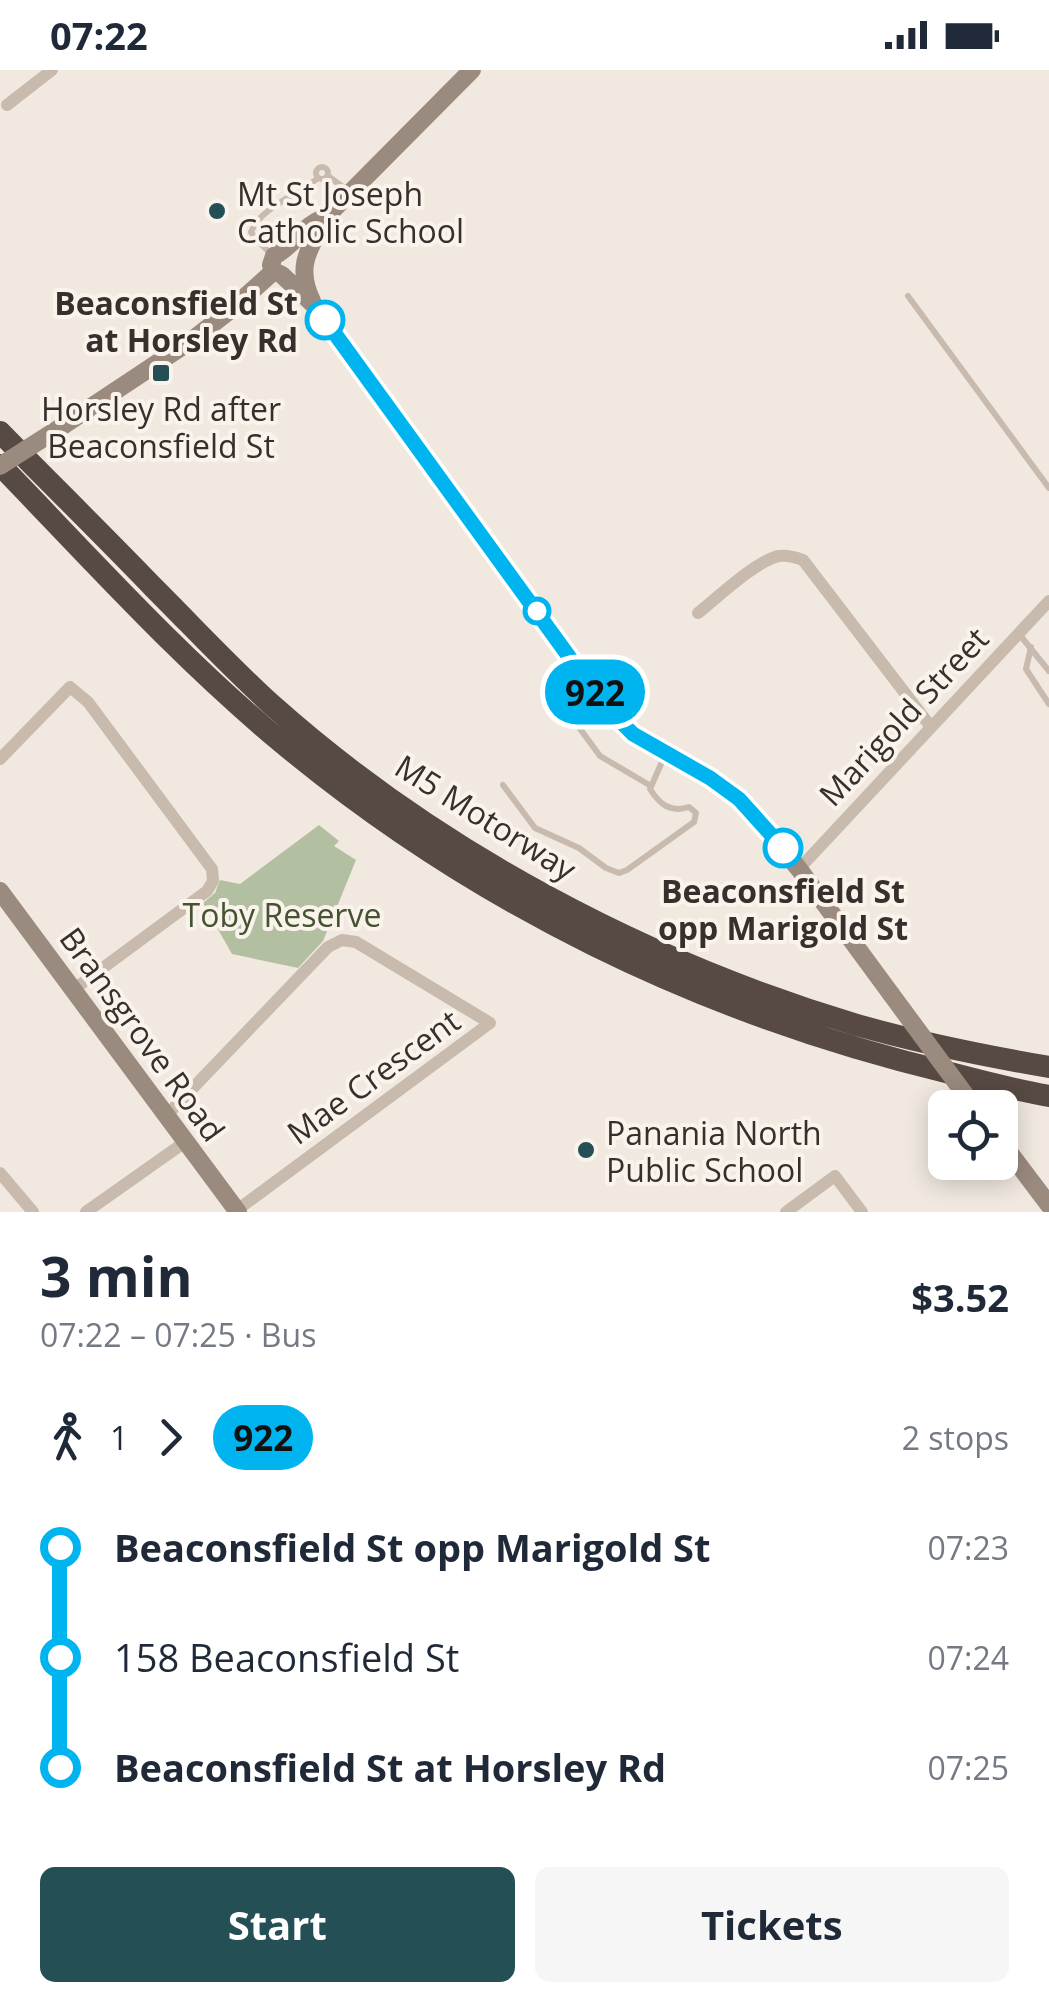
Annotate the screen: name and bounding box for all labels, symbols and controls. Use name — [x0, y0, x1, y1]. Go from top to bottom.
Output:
text: 07:22 — [50, 9, 148, 61]
place label: Mt St Joseph Catholic School — [237, 172, 464, 252]
marker: Mt St Joseph Catholic School — [206, 200, 228, 222]
place label: Beaconsfield St at Horsley Rd — [54, 281, 298, 361]
marker: Beaconsfield St at Horsley Rd — [306, 301, 344, 339]
marker: Horsley Rd after Beaconsfield St — [150, 362, 172, 384]
place label: Horsley Rd after Beaconsfield St — [41, 387, 281, 467]
unlabelled marker — [524, 598, 550, 624]
street label: Marigold Street — [809, 617, 997, 815]
line badge: 922 — [538, 660, 652, 724]
text: 922 — [565, 669, 625, 716]
street label: M5 Motorway — [387, 744, 585, 890]
marker: Beaconsfield St opp Marigold St — [764, 829, 802, 867]
place label: Beaconsfield St opp Marigold St — [658, 869, 908, 949]
park label: Toby Reserve — [183, 893, 381, 936]
street label: Bransgrove Road — [51, 918, 235, 1150]
street label: Mae Crescent — [278, 999, 468, 1153]
map controls — [928, 1090, 1018, 1180]
button: locate — [928, 1090, 1018, 1180]
place label: Panania North Public School — [606, 1111, 822, 1191]
marker: Panania North Public School — [575, 1139, 597, 1161]
text: 3 min — [40, 1238, 193, 1313]
text: $3.52 — [911, 1271, 1009, 1323]
text: 07:22 – 07:25 · Bus — [40, 1313, 316, 1356]
icon: walk — [40, 1410, 95, 1465]
icon: forward — [143, 1410, 198, 1465]
text: 922 — [233, 1414, 293, 1461]
text: 1 — [110, 1416, 128, 1459]
text: 2 stops — [902, 1416, 1009, 1459]
text: Beaconsfield St opp Marigold St — [114, 1521, 710, 1573]
text: 07:23 — [927, 1526, 1009, 1569]
text: 158 Beaconsfield St — [114, 1631, 459, 1683]
text: 07:24 — [927, 1636, 1009, 1679]
text: Beaconsfield St at Horsley Rd — [114, 1741, 666, 1793]
text: 07:25 — [927, 1746, 1009, 1789]
button: Start — [40, 1867, 515, 1982]
button: Tickets — [535, 1867, 1009, 1982]

